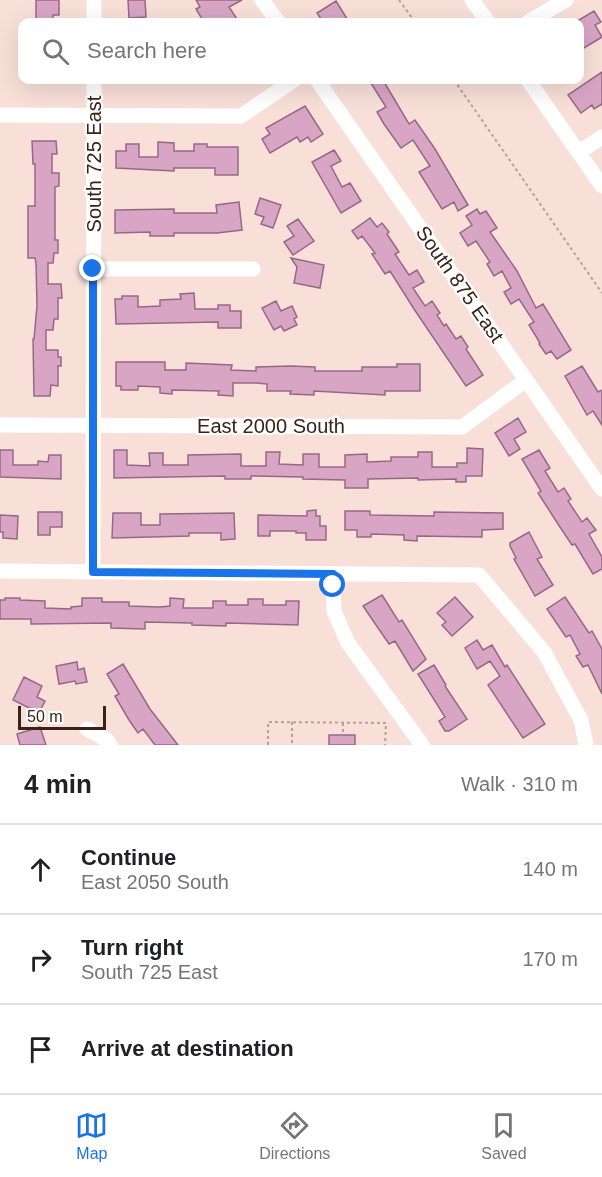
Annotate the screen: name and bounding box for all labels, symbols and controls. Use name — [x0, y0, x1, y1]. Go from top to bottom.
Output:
search box — [18, 18, 584, 84]
icon: search — [39, 35, 72, 68]
text: Search here — [87, 38, 207, 63]
street label: South 725 East — [83, 95, 105, 232]
street label: South 875 East — [412, 222, 508, 347]
route end — [79, 255, 105, 281]
street label: East 2000 South — [197, 415, 345, 437]
route start — [319, 571, 345, 597]
scale bar — [18, 703, 106, 730]
text: 50 m — [27, 708, 63, 725]
text: 4 min — [24, 769, 92, 799]
text: Walk · 310 m — [461, 773, 578, 795]
text: Continue — [81, 845, 176, 870]
icon: ahead — [24, 853, 57, 886]
text: 140 m — [522, 858, 578, 880]
text: East 2050 South — [81, 871, 229, 893]
text: Turn right — [81, 935, 183, 960]
icon: right — [24, 943, 57, 976]
text: 170 m — [522, 948, 578, 970]
text: South 725 East — [81, 961, 218, 983]
icon: arrive — [24, 1033, 57, 1066]
text: Arrive at destination — [81, 1036, 294, 1061]
tab: Map — [75, 1109, 108, 1163]
tab: Directions — [259, 1109, 330, 1163]
tab: Saved — [481, 1109, 527, 1163]

